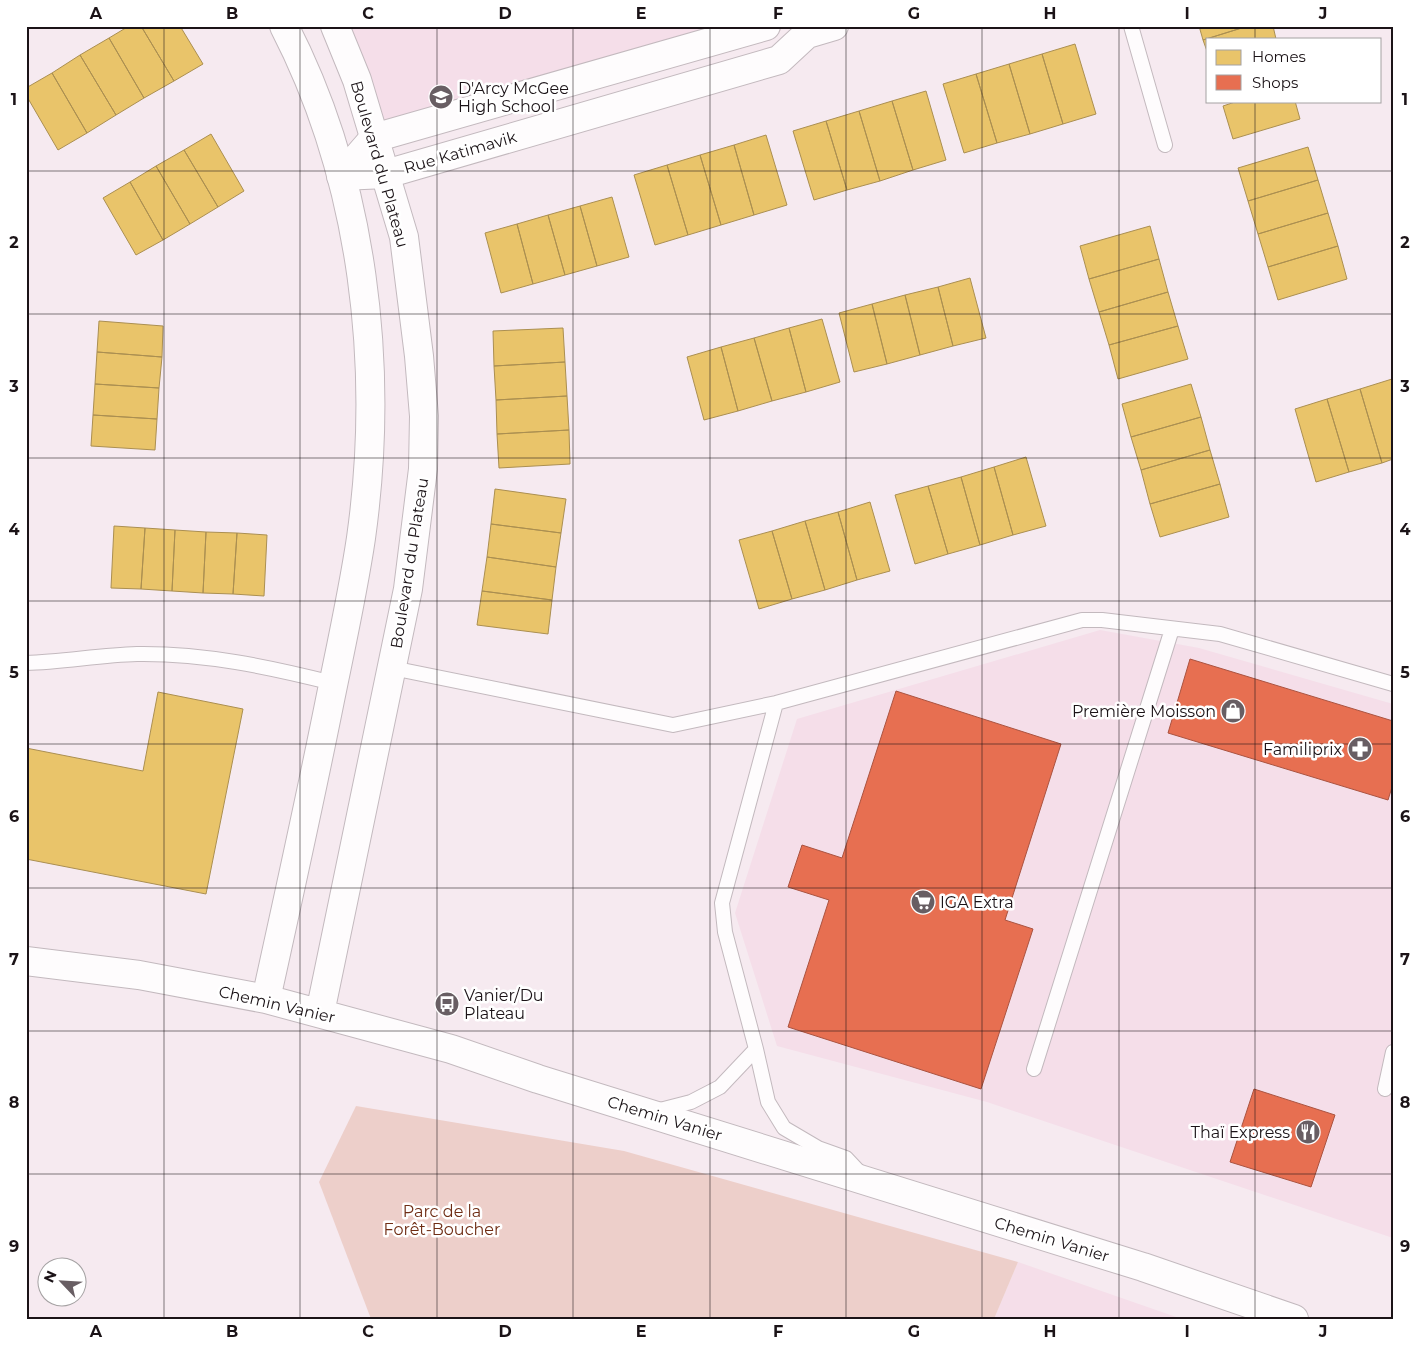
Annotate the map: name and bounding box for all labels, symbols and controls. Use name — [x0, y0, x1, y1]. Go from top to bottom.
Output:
text: A — [89, 4, 103, 23]
text: B — [226, 4, 238, 23]
text: C — [362, 4, 374, 23]
text: D — [498, 4, 512, 23]
text: E — [636, 4, 646, 23]
text: F — [773, 4, 783, 23]
text: G — [908, 4, 920, 23]
text: H — [1044, 4, 1056, 23]
text: I — [1184, 4, 1190, 23]
text: J — [1318, 4, 1327, 23]
legend — [1206, 38, 1382, 102]
text: Homes — [1252, 47, 1306, 66]
text: Shops — [1252, 73, 1298, 92]
street label: Boulevard du Plateau — [347, 79, 412, 250]
place label: D'Arcy McGee High School — [458, 79, 569, 116]
school or university icon: D'Arcy McGee High School — [428, 84, 454, 110]
text: 1 — [11, 90, 17, 109]
text: 1 — [1402, 90, 1408, 109]
street label: Rue Katimavik — [402, 127, 519, 178]
text: 2 — [9, 233, 19, 252]
text: 2 — [1400, 233, 1410, 252]
text: 3 — [8, 377, 19, 396]
text: 3 — [1399, 377, 1410, 396]
street label: Boulevard du Plateau — [387, 476, 432, 650]
text: 4 — [8, 520, 20, 539]
text: 4 — [1399, 520, 1411, 539]
text: 5 — [9, 663, 19, 682]
text: 5 — [1400, 663, 1410, 682]
shop icon: Première Moisson — [1220, 698, 1246, 724]
place label: Première Moisson — [1072, 702, 1216, 721]
pharmacy icon: Familiprix — [1347, 736, 1373, 762]
place label: Familiprix — [1263, 740, 1342, 759]
text: 6 — [9, 807, 19, 826]
text: 6 — [1400, 807, 1410, 826]
supermarket icon: IGA Extra — [910, 889, 936, 915]
place label: IGA Extra — [940, 893, 1014, 912]
text: 7 — [9, 950, 19, 969]
text: 7 — [1400, 950, 1410, 969]
street label: Chemin Vanier — [217, 982, 337, 1027]
place label: Vanier/Du Plateau — [464, 986, 544, 1023]
bus stop icon: Vanier/Du Plateau — [434, 991, 460, 1017]
street label: Chemin Vanier — [605, 1092, 725, 1145]
text: 8 — [9, 1093, 19, 1112]
text: 8 — [1400, 1093, 1410, 1112]
restaurant icon: Thaï Express — [1295, 1119, 1321, 1145]
place label: Thaï Express — [1191, 1123, 1290, 1142]
park label: Parc de la Forêt-Boucher — [384, 1202, 500, 1239]
street label: Chemin Vanier — [992, 1213, 1112, 1266]
text: 9 — [9, 1237, 19, 1256]
text: 9 — [1400, 1237, 1410, 1256]
north arrow — [38, 1258, 88, 1308]
text: N — [40, 1268, 61, 1285]
text: A — [89, 1322, 103, 1341]
text: B — [226, 1322, 238, 1341]
text: C — [362, 1322, 374, 1341]
text: D — [498, 1322, 512, 1341]
text: E — [636, 1322, 646, 1341]
text: F — [773, 1322, 783, 1341]
text: G — [908, 1322, 920, 1341]
text: H — [1044, 1322, 1056, 1341]
text: I — [1184, 1322, 1190, 1341]
text: J — [1318, 1322, 1327, 1341]

